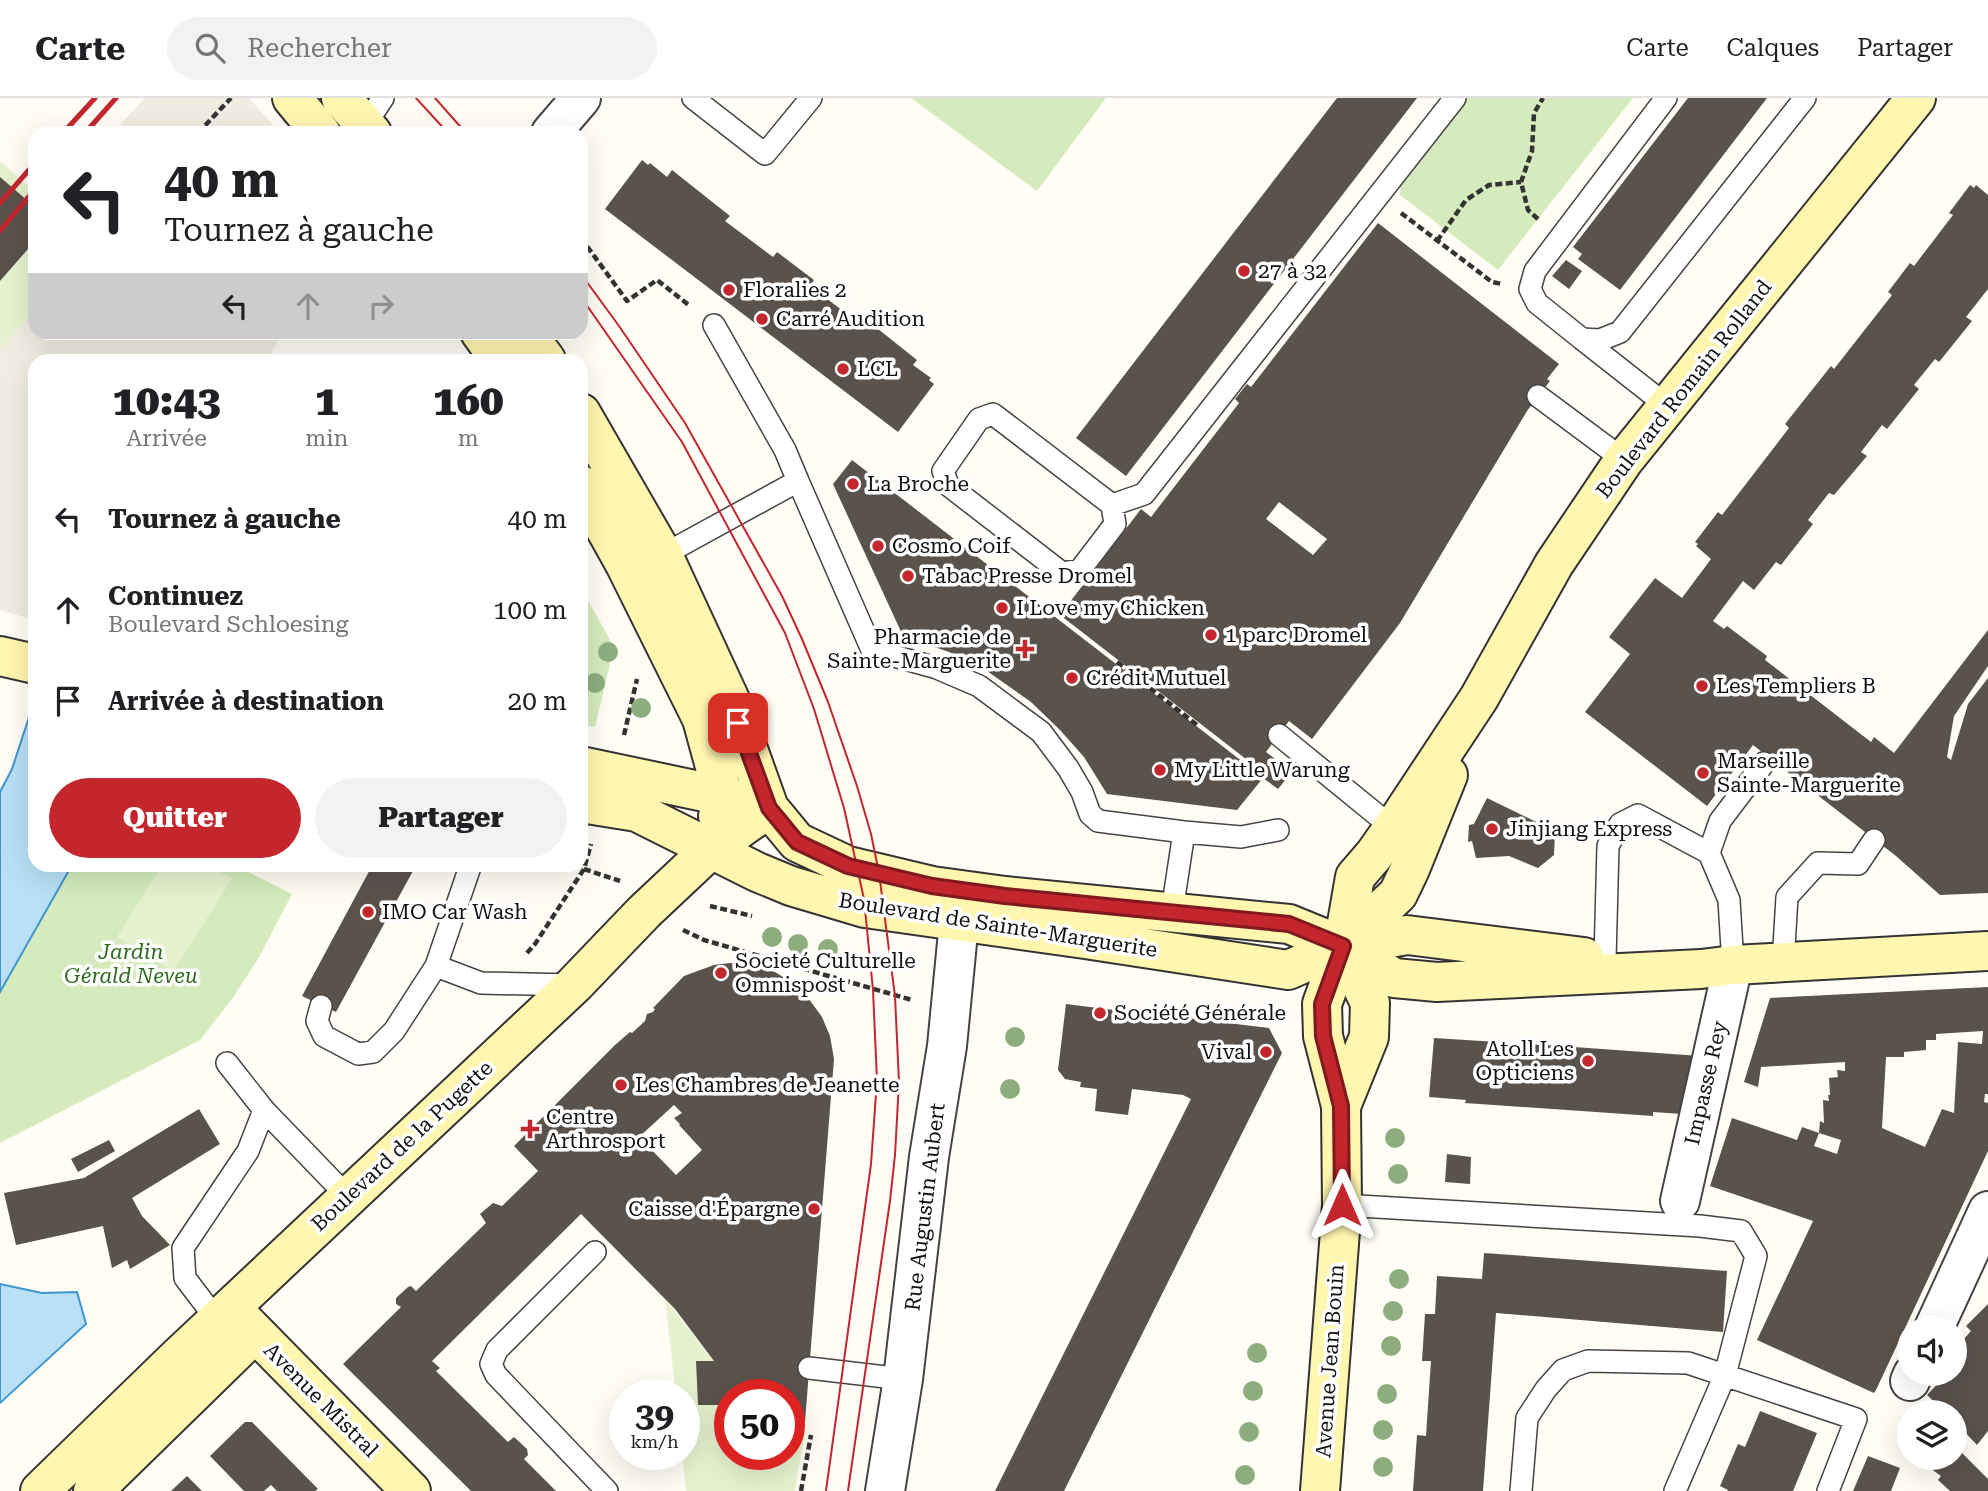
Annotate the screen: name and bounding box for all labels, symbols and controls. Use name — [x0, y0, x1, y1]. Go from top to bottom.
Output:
search box — [167, 17, 657, 80]
text: Carte — [35, 29, 125, 68]
icon: search — [191, 29, 229, 67]
text: Rechercher — [247, 33, 392, 63]
text: Carte — [1626, 34, 1689, 62]
text: Calques — [1727, 34, 1819, 62]
text: Partager — [1857, 34, 1953, 62]
text: 40 m — [164, 152, 279, 209]
icon: left — [49, 154, 140, 245]
text: Tournez à gauche — [164, 211, 434, 249]
place label: 27 à 32 — [1258, 259, 1327, 283]
marker: 27 à 32 — [1236, 263, 1252, 279]
street label: Boulevard Romain Rolland — [1591, 275, 1777, 503]
place label: Floralies 2 — [743, 278, 847, 302]
marker: Floralies 2 — [721, 282, 737, 298]
icon: left — [216, 287, 254, 325]
icon: ahead — [289, 287, 327, 325]
icon: right — [362, 287, 400, 325]
place label: Carré Audition — [776, 307, 925, 331]
marker: Carré Audition — [754, 311, 770, 327]
place label: LCL — [857, 357, 898, 381]
marker: LCL — [835, 361, 851, 377]
text: 10:43 — [113, 376, 221, 425]
text: 1 — [315, 376, 339, 425]
text: 160 — [433, 376, 503, 425]
text: Arrivée — [126, 425, 207, 452]
text: min — [305, 425, 348, 452]
text: m — [458, 425, 479, 452]
place label: La Broche — [867, 472, 969, 496]
marker: La Broche — [845, 476, 861, 492]
icon: left — [49, 500, 87, 538]
text: Tournez à gauche — [108, 504, 341, 534]
text: 40 m — [508, 504, 567, 534]
place label: Cosmo Coif — [892, 534, 1011, 558]
marker: Cosmo Coif — [870, 538, 886, 554]
place label: Tabac Presse Dromel — [922, 564, 1133, 588]
marker: Tabac Presse Dromel — [900, 568, 916, 584]
text: Continuez — [108, 581, 243, 611]
icon: ahead — [49, 591, 87, 629]
text: 100 m — [493, 595, 567, 625]
place label: I Love my Chicken — [1016, 596, 1205, 620]
marker: I Love my Chicken — [994, 600, 1010, 616]
text: Boulevard Schloesing — [108, 611, 349, 638]
place label: 1 parc Dromel — [1225, 623, 1367, 647]
place label: Pharmacie de Sainte-Marguerite — [827, 625, 1011, 673]
marker: 1 parc Dromel — [1203, 627, 1219, 643]
marker: Pharmacie de Sainte-Marguerite — [1017, 641, 1033, 657]
place label: Crédit Mutuel — [1086, 666, 1227, 690]
marker: Crédit Mutuel — [1064, 670, 1080, 686]
place label: Les Templiers B — [1716, 674, 1876, 698]
marker: Les Templiers B — [1694, 678, 1710, 694]
icon: arrive — [49, 682, 87, 720]
text: Arrivée à destination — [108, 686, 384, 716]
text: 20 m — [508, 686, 567, 716]
pin — [708, 693, 768, 753]
icon: arrive — [719, 704, 757, 742]
place label: Marseille Sainte-Marguerite — [1717, 749, 1901, 797]
place label: My Little Warung — [1174, 758, 1350, 782]
marker: My Little Warung — [1152, 762, 1168, 778]
marker: Marseille Sainte-Marguerite — [1695, 765, 1711, 781]
button: Quitter — [49, 778, 301, 858]
button: Partager — [315, 778, 567, 858]
place label: Jinjiang Express — [1506, 817, 1672, 841]
marker: Jinjiang Express — [1484, 821, 1500, 837]
street label: Boulevard de Sainte-Marguerite — [837, 888, 1159, 962]
place label: IMO Car Wash — [382, 900, 528, 924]
marker: IMO Car Wash — [360, 904, 376, 920]
park label: Jardin Gérald Neveu — [64, 940, 198, 988]
place label: Societé Culturelle Omnispost — [735, 949, 916, 997]
marker: Societé Culturelle Omnispost — [713, 965, 729, 981]
place label: Société Générale — [1114, 1001, 1286, 1025]
marker: Société Générale — [1092, 1005, 1108, 1021]
street label: Impasse Rey — [1680, 1018, 1732, 1147]
place label: Atoll Les Opticiens — [1476, 1037, 1574, 1085]
place label: Vival — [1201, 1040, 1252, 1064]
marker: Vival — [1258, 1044, 1274, 1060]
marker: Atoll Les Opticiens — [1580, 1053, 1596, 1069]
street label: Boulevard de la Pugette — [306, 1056, 498, 1236]
place label: Les Chambres de Jeanette — [635, 1073, 899, 1097]
marker: Les Chambres de Jeanette — [613, 1077, 629, 1093]
street label: Rue Augustin Aubert — [900, 1101, 950, 1312]
place label: Centre Arthrosport — [546, 1105, 666, 1153]
marker: Centre Arthrosport — [520, 1119, 540, 1139]
position arrow — [1305, 1168, 1379, 1242]
place label: Caisse d'Épargne — [628, 1196, 800, 1221]
marker: Caisse d'Épargne — [806, 1201, 822, 1217]
street label: Avenue Jean Bouin — [1311, 1263, 1349, 1459]
map controls — [1897, 1316, 1967, 1470]
button: sound — [1897, 1316, 1967, 1386]
street label: Avenue Mistral — [259, 1338, 383, 1462]
speed limit sign: 50 — [714, 1379, 805, 1470]
text: 39 — [635, 1395, 674, 1436]
button: layers — [1897, 1400, 1967, 1470]
text: km/h — [630, 1431, 679, 1452]

